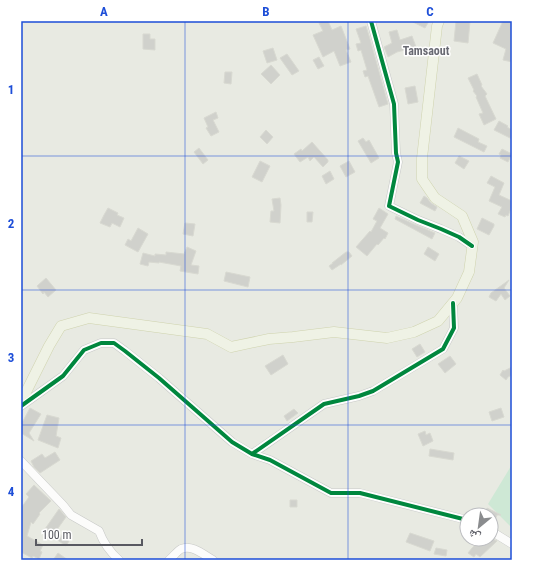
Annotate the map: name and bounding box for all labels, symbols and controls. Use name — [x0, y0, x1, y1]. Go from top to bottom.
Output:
text: A — [100, 4, 108, 19]
text: B — [262, 4, 270, 19]
text: C — [426, 4, 434, 19]
district label: Tamsaout — [403, 44, 450, 58]
text: 1 — [8, 82, 14, 97]
text: 2 — [8, 216, 15, 231]
text: 3 — [8, 350, 14, 365]
text: 4 — [8, 484, 15, 499]
north arrow — [459, 507, 499, 547]
scale bar — [36, 521, 142, 547]
text: ش — [466, 526, 483, 544]
text: 100 m — [42, 528, 72, 542]

